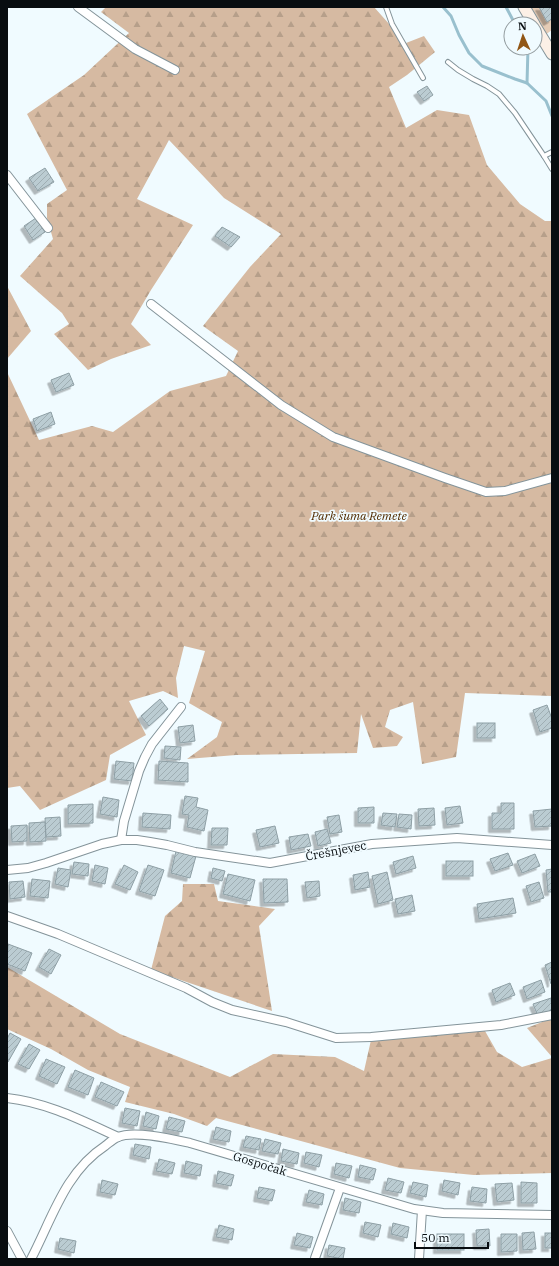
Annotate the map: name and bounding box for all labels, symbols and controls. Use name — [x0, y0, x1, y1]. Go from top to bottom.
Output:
north arrow — [503, 16, 543, 56]
text: N — [518, 19, 527, 33]
park label: Park šuma Remete — [310, 508, 407, 523]
street label: Črešnjevec — [304, 837, 368, 864]
street label: Gospočak — [231, 1148, 289, 1179]
scale bar — [415, 1224, 488, 1250]
text: 50 m — [421, 1230, 450, 1245]

